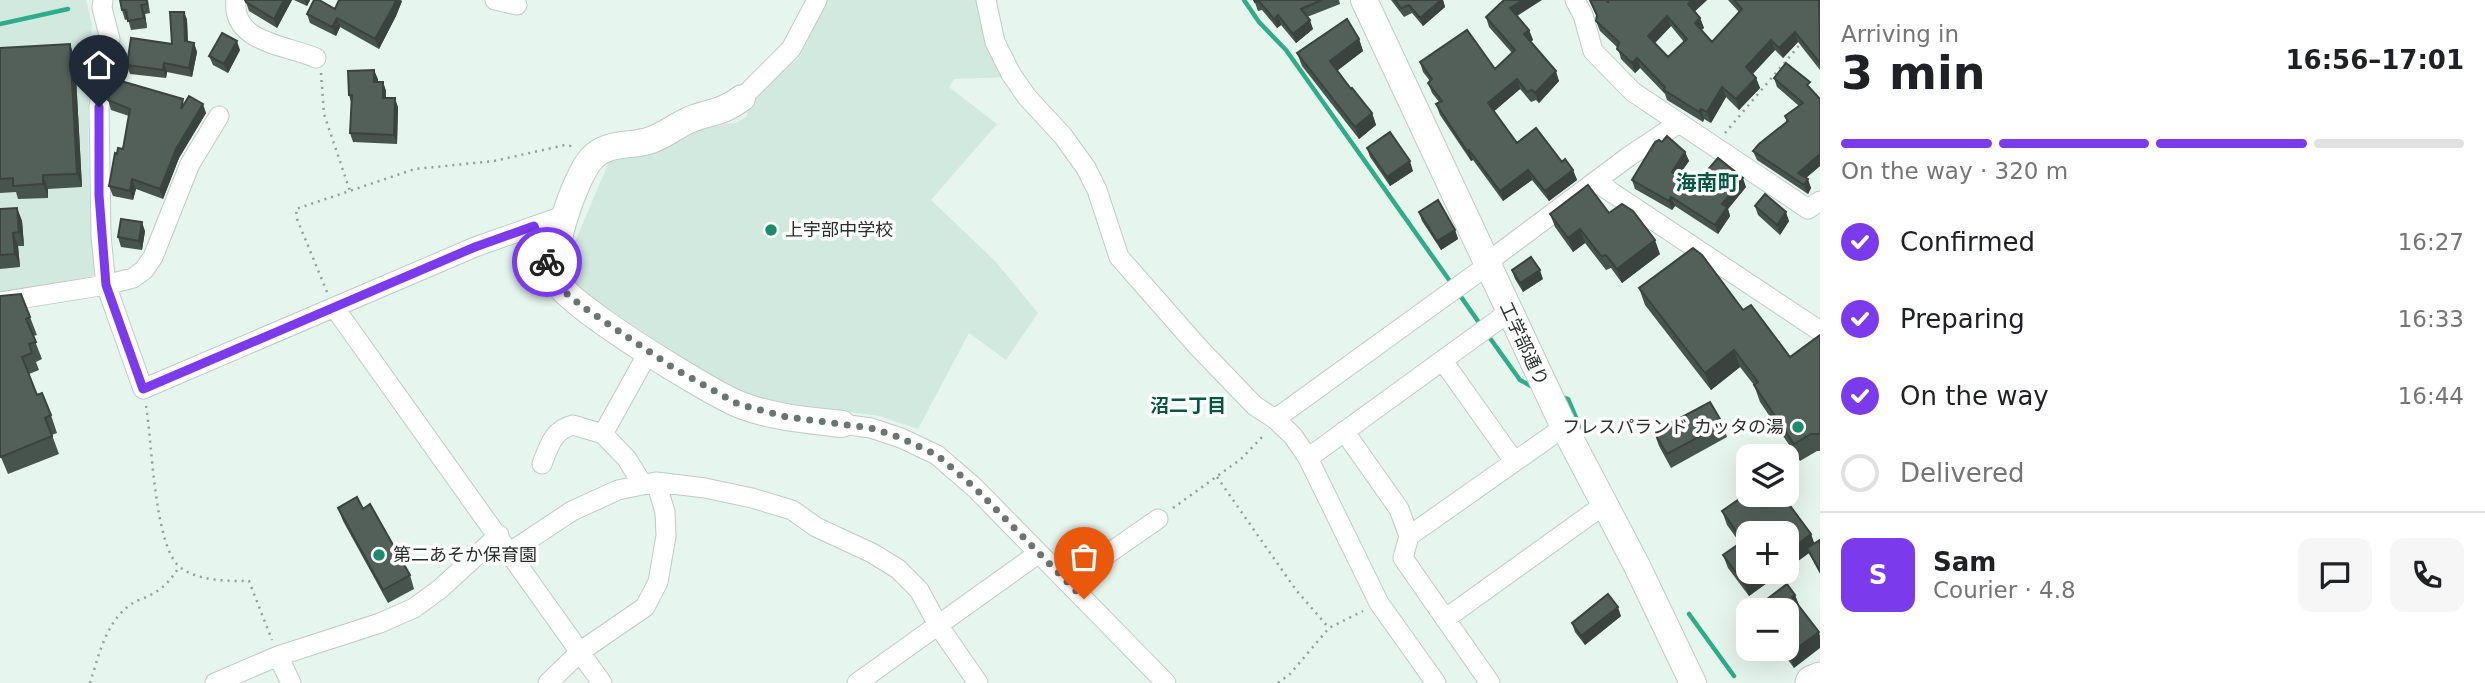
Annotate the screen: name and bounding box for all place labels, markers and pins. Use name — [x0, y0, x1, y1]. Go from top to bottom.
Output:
pin — [69, 35, 129, 107]
place label: 上宇部中学校 — [785, 219, 893, 240]
marker: 上宇部中学校 — [763, 222, 779, 238]
place label: フレスパランド カッタの湯 — [1562, 416, 1784, 437]
marker: フレスパランド カッタの湯 — [1790, 419, 1806, 435]
pin — [1054, 527, 1114, 599]
place label: 第二あそか保育園 — [393, 544, 537, 565]
marker: 第二あそか保育園 — [371, 547, 387, 563]

